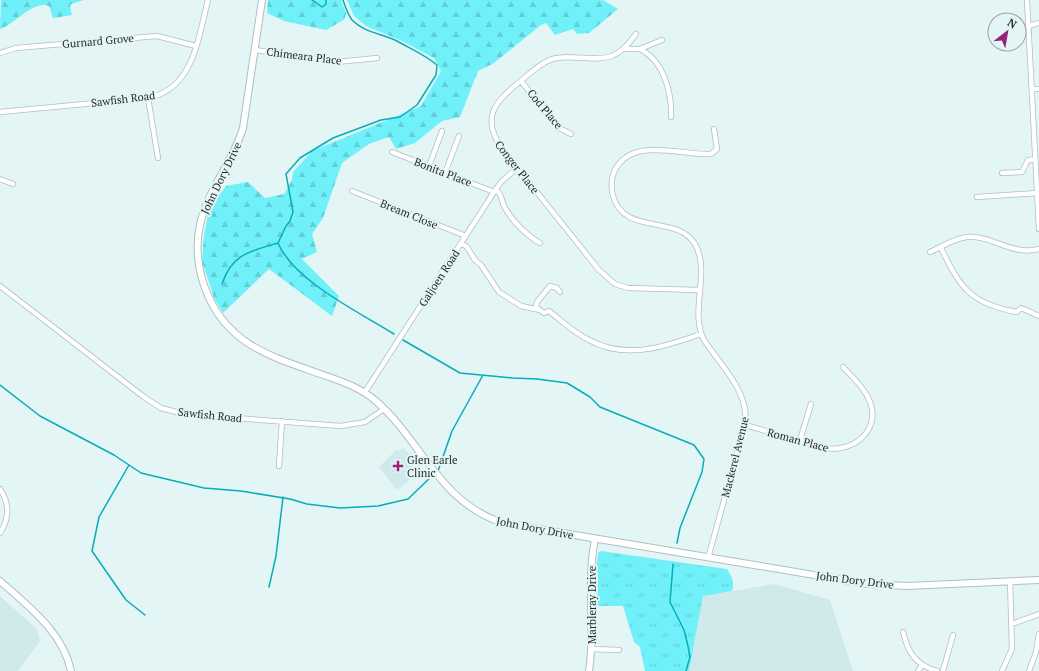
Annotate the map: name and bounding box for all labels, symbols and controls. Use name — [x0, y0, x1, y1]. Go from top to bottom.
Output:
north arrow — [987, 12, 1027, 52]
text: N — [1005, 15, 1020, 32]
street label: Gurnard Grove — [62, 31, 135, 51]
street label: Chimeara Place — [266, 44, 343, 68]
street label: Cod Place — [524, 86, 566, 132]
street label: Sawfish Road — [90, 88, 156, 110]
street label: Conger Place — [492, 138, 542, 197]
street label: John Dory Drive — [198, 139, 245, 216]
street label: Bonita Place — [412, 155, 474, 190]
street label: Bream Close — [378, 196, 440, 232]
street label: Galjoen Road — [415, 247, 463, 309]
street label: Sawfish Road — [177, 405, 243, 425]
street label: Mackerel Avenue — [718, 415, 752, 499]
street label: Roman Place — [766, 425, 831, 455]
place label: Glen Earle Clinic — [407, 453, 458, 480]
marker: Glen Earle Clinic — [392, 460, 404, 472]
street label: John Dory Drive — [495, 514, 575, 542]
street label: Marbleray Drive — [585, 565, 599, 644]
street label: John Dory Drive — [815, 568, 895, 592]

